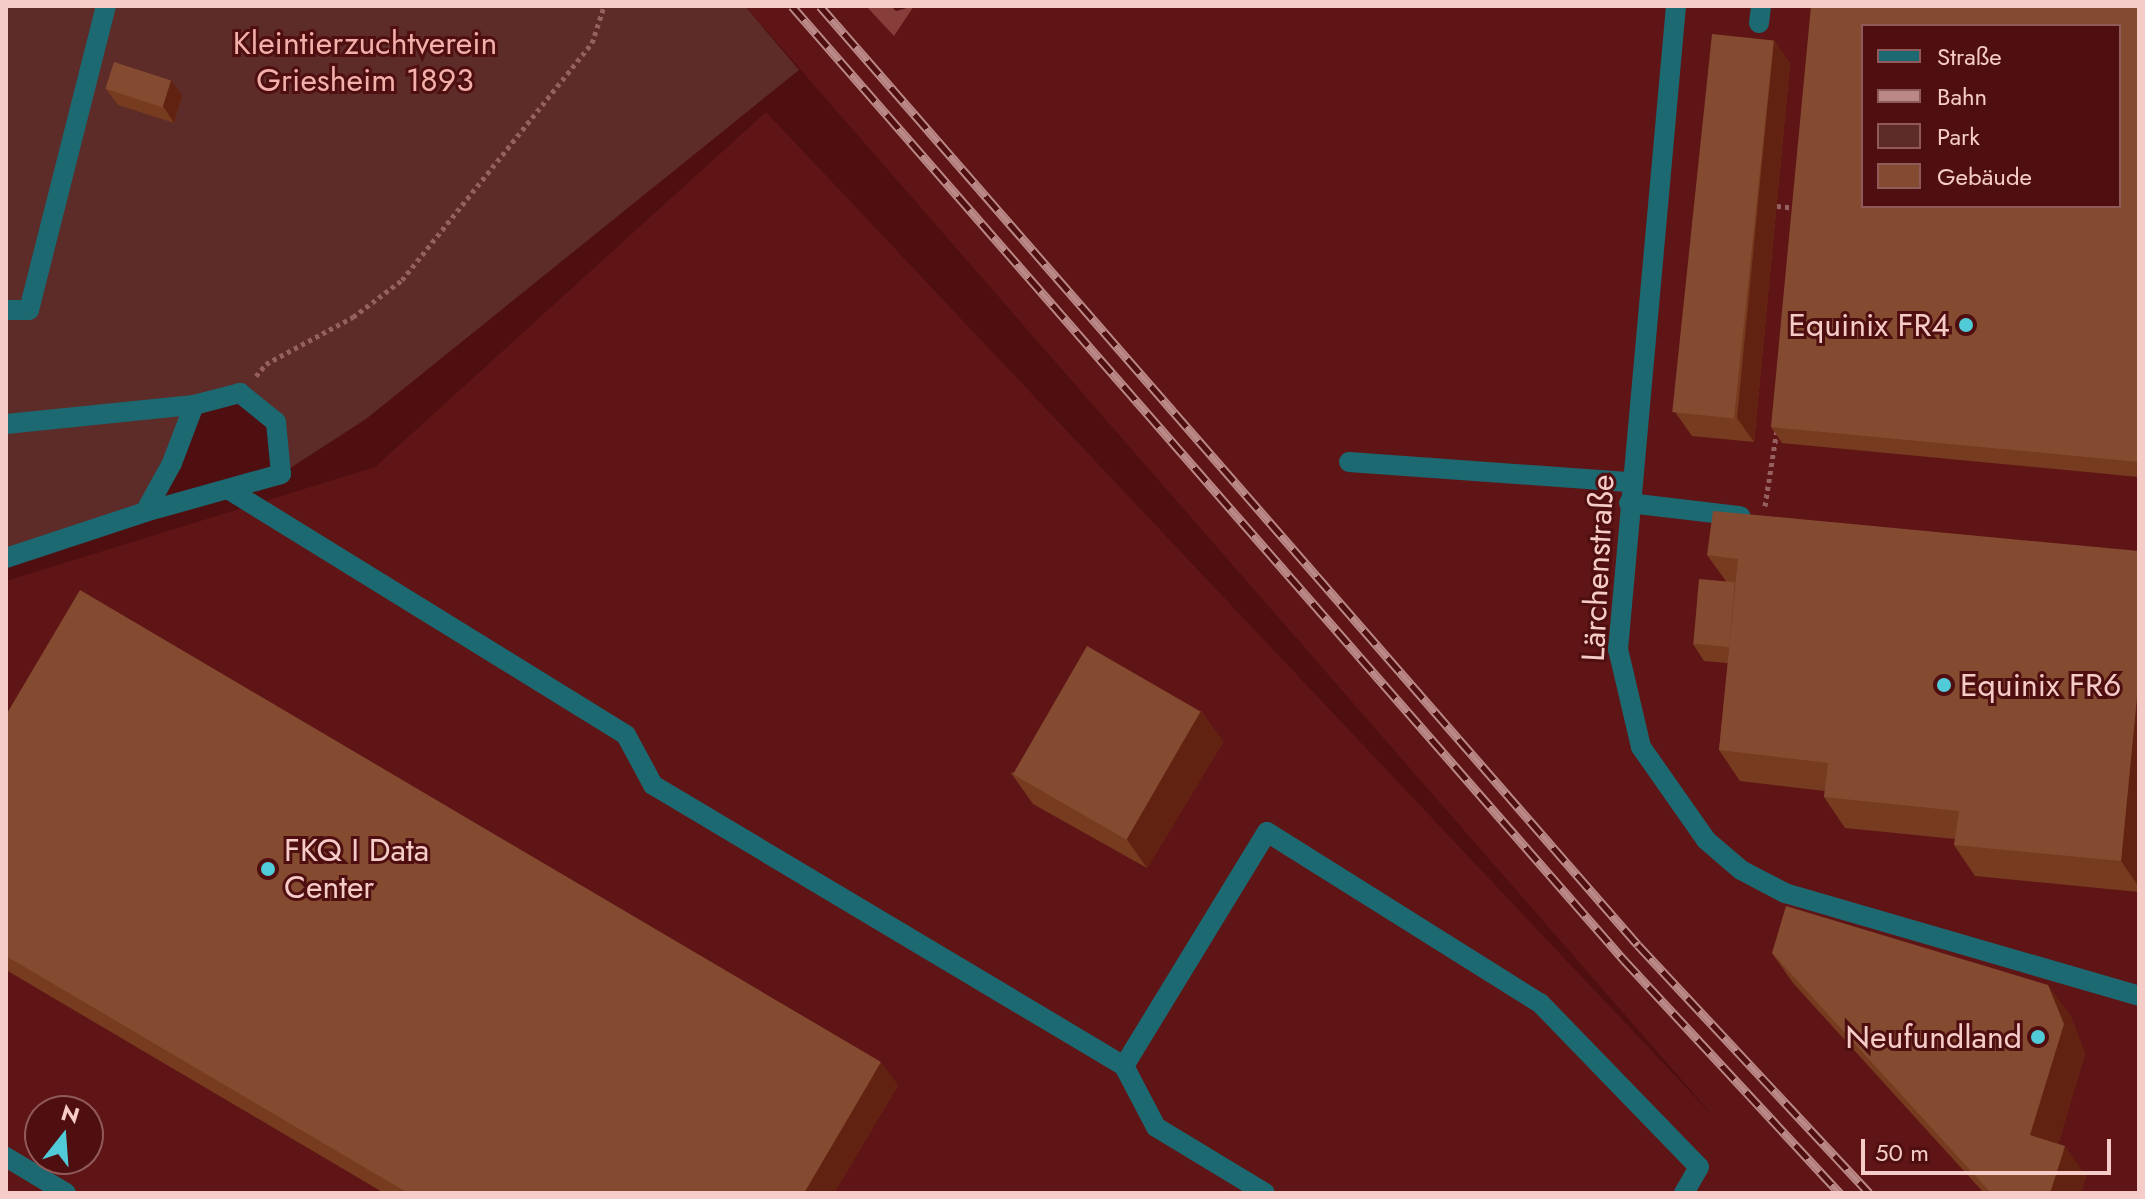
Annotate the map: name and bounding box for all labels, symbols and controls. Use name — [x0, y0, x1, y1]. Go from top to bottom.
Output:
legend — [1861, 24, 2121, 208]
park label: Kleintierzuchtverein Griesheim 1893 — [233, 25, 497, 100]
text: Straße — [1937, 39, 2002, 74]
text: Bahn — [1937, 79, 1987, 114]
text: Park — [1937, 119, 1980, 154]
text: Gebäude — [1937, 159, 2032, 194]
place label: Equinix FR4 — [1788, 306, 1950, 344]
marker: Equinix FR4 — [1957, 316, 1975, 334]
street label: Lärchenstraße — [1574, 473, 1622, 663]
place label: Equinix FR6 — [1960, 666, 2121, 704]
marker: Equinix FR6 — [1935, 676, 1953, 694]
place label: FKQ I Data Center — [284, 832, 429, 907]
marker: FKQ I Data Center — [259, 860, 277, 878]
place label: Neufundland — [1845, 1018, 2022, 1056]
marker: Neufundland — [2029, 1028, 2047, 1046]
north arrow — [24, 1095, 104, 1175]
text: N — [57, 1096, 83, 1132]
scale bar — [1865, 1123, 2115, 1173]
text: 50 m — [1875, 1135, 1929, 1170]

